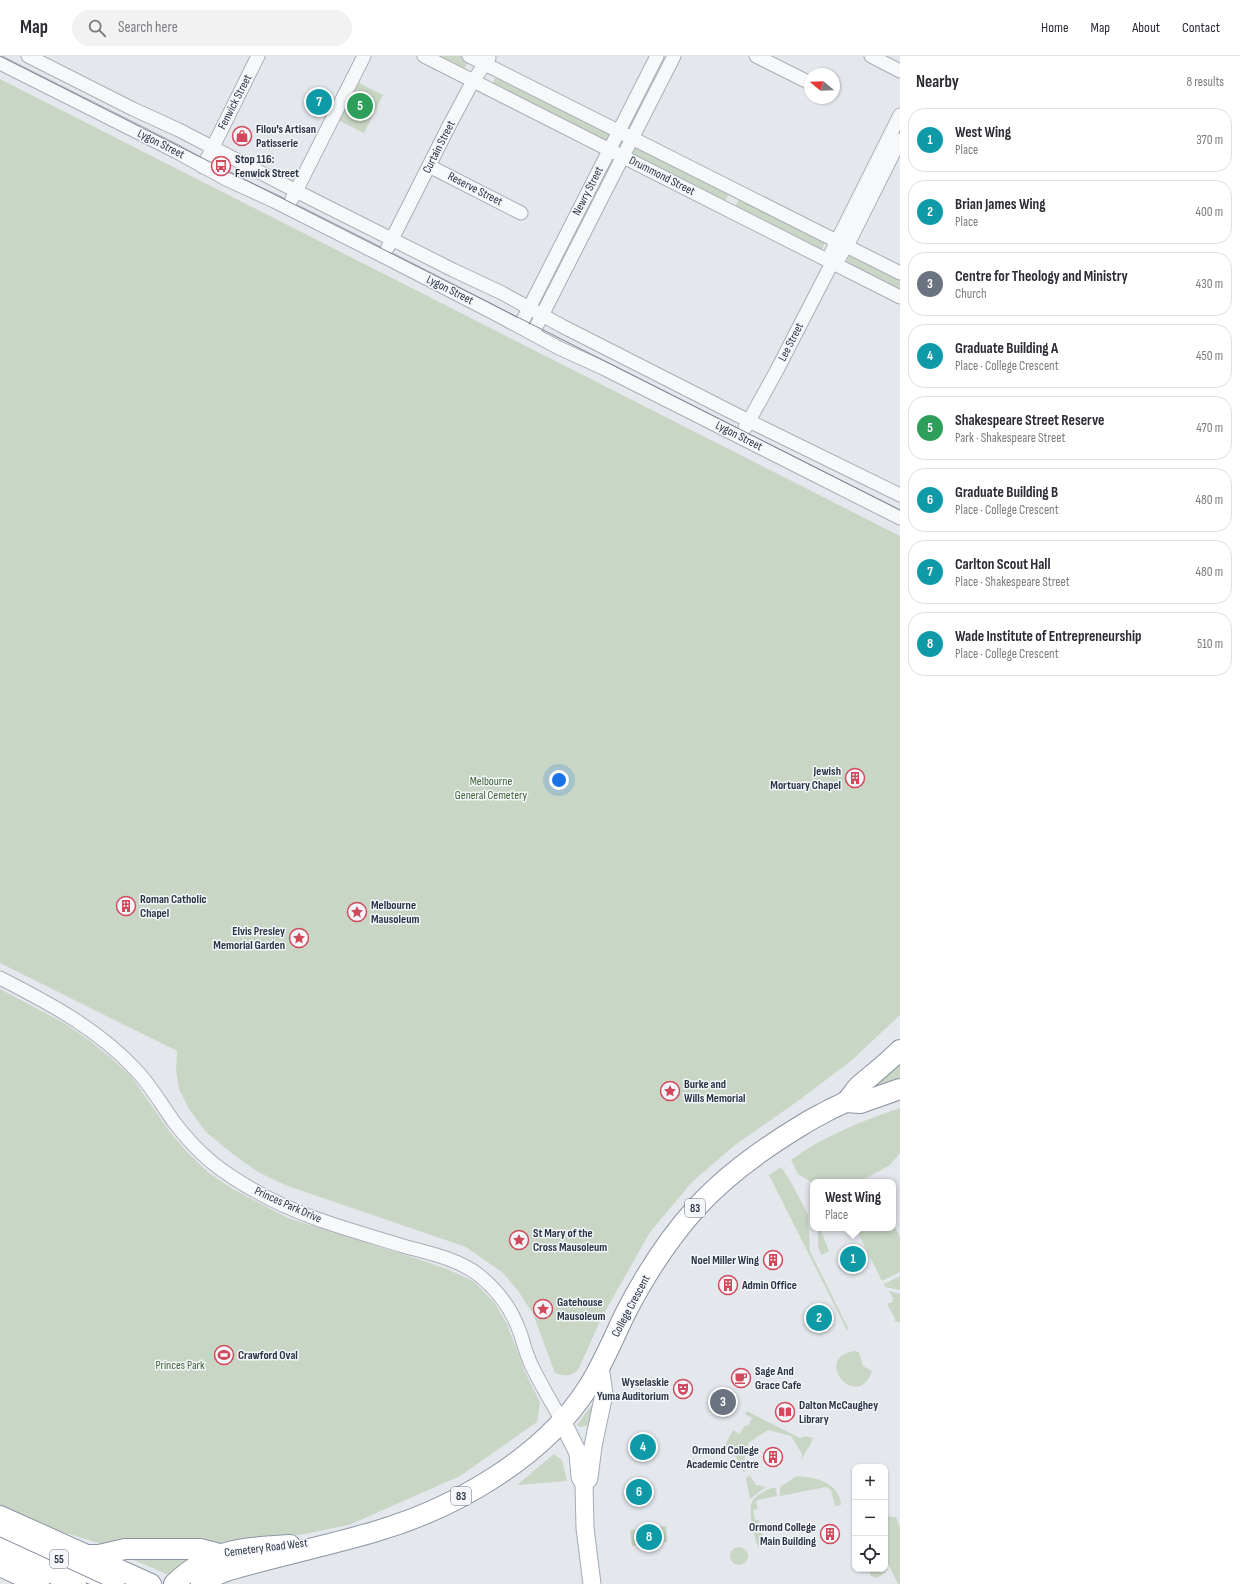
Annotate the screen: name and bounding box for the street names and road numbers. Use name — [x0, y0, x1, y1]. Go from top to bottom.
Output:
street label: Fenwick Street — [215, 72, 255, 132]
street label: Curtain Street — [419, 118, 459, 176]
street label: Lygon Street — [135, 126, 187, 162]
street label: Drummond Street — [626, 153, 698, 199]
street label: Newry Street — [569, 164, 607, 218]
street label: Reserve Street — [445, 169, 505, 209]
street label: Lygon Street — [424, 272, 476, 308]
street label: Lee Street — [775, 320, 807, 364]
street label: Lygon Street — [713, 418, 765, 454]
street label: Princes Park Drive — [252, 1183, 324, 1227]
road number: 83 — [685, 1199, 705, 1217]
street label: College Crescent — [608, 1272, 654, 1340]
road number: 83 — [451, 1487, 471, 1505]
street label: Cemetery Road West — [223, 1535, 309, 1561]
road number: 55 — [50, 1550, 68, 1568]

